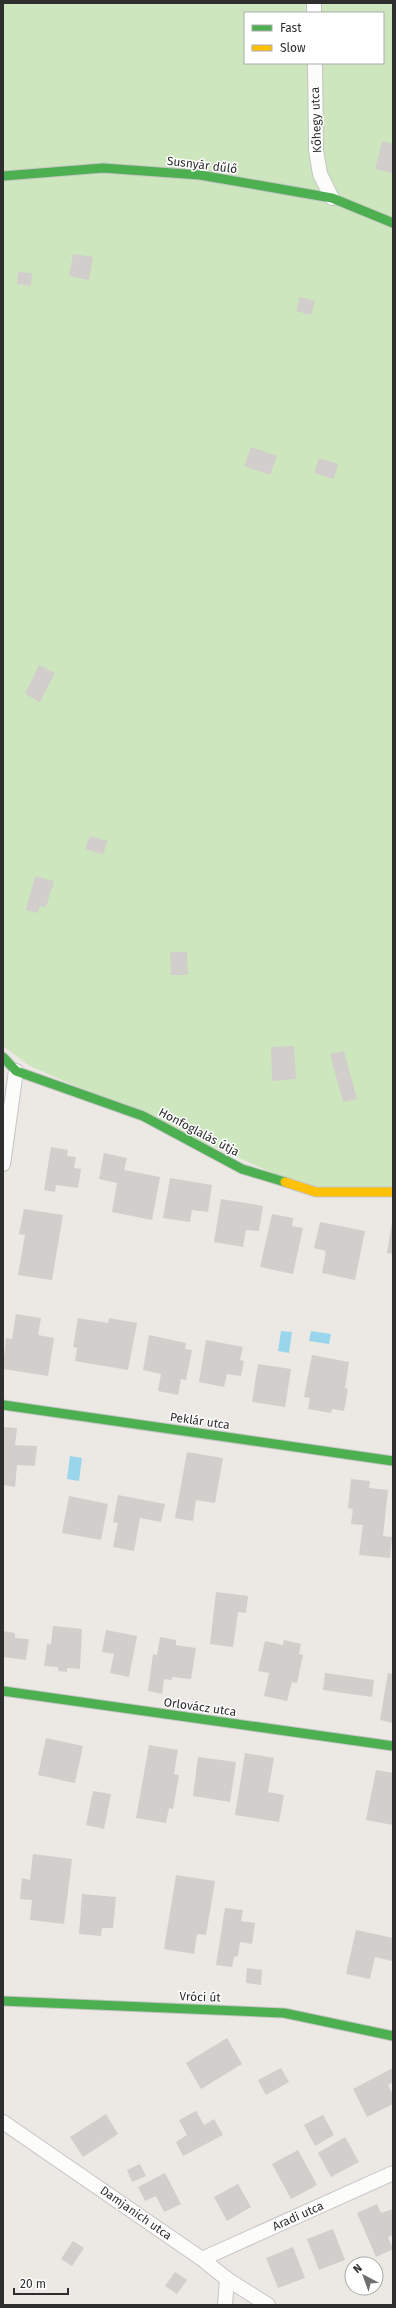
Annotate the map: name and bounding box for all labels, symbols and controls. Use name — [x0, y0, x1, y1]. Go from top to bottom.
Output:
legend — [244, 12, 384, 64]
text: Fast — [280, 21, 302, 35]
text: Slow — [280, 41, 306, 55]
street label: Kőhegy utca — [308, 87, 324, 153]
street label: Susnyár dűlő — [166, 154, 238, 176]
street label: Honfoglalás útja — [156, 1105, 242, 1159]
street label: Peklár utca — [169, 1410, 231, 1432]
street label: Orlovácz utca — [163, 1695, 237, 1719]
street label: Vróci út — [179, 1989, 222, 2005]
street label: Damjanich utca — [98, 2183, 174, 2243]
street label: Aradi utca — [270, 2198, 326, 2234]
north arrow — [344, 2256, 384, 2296]
text: N — [351, 2262, 365, 2276]
scale bar — [14, 2270, 68, 2296]
text: 20 m — [20, 2277, 46, 2291]

